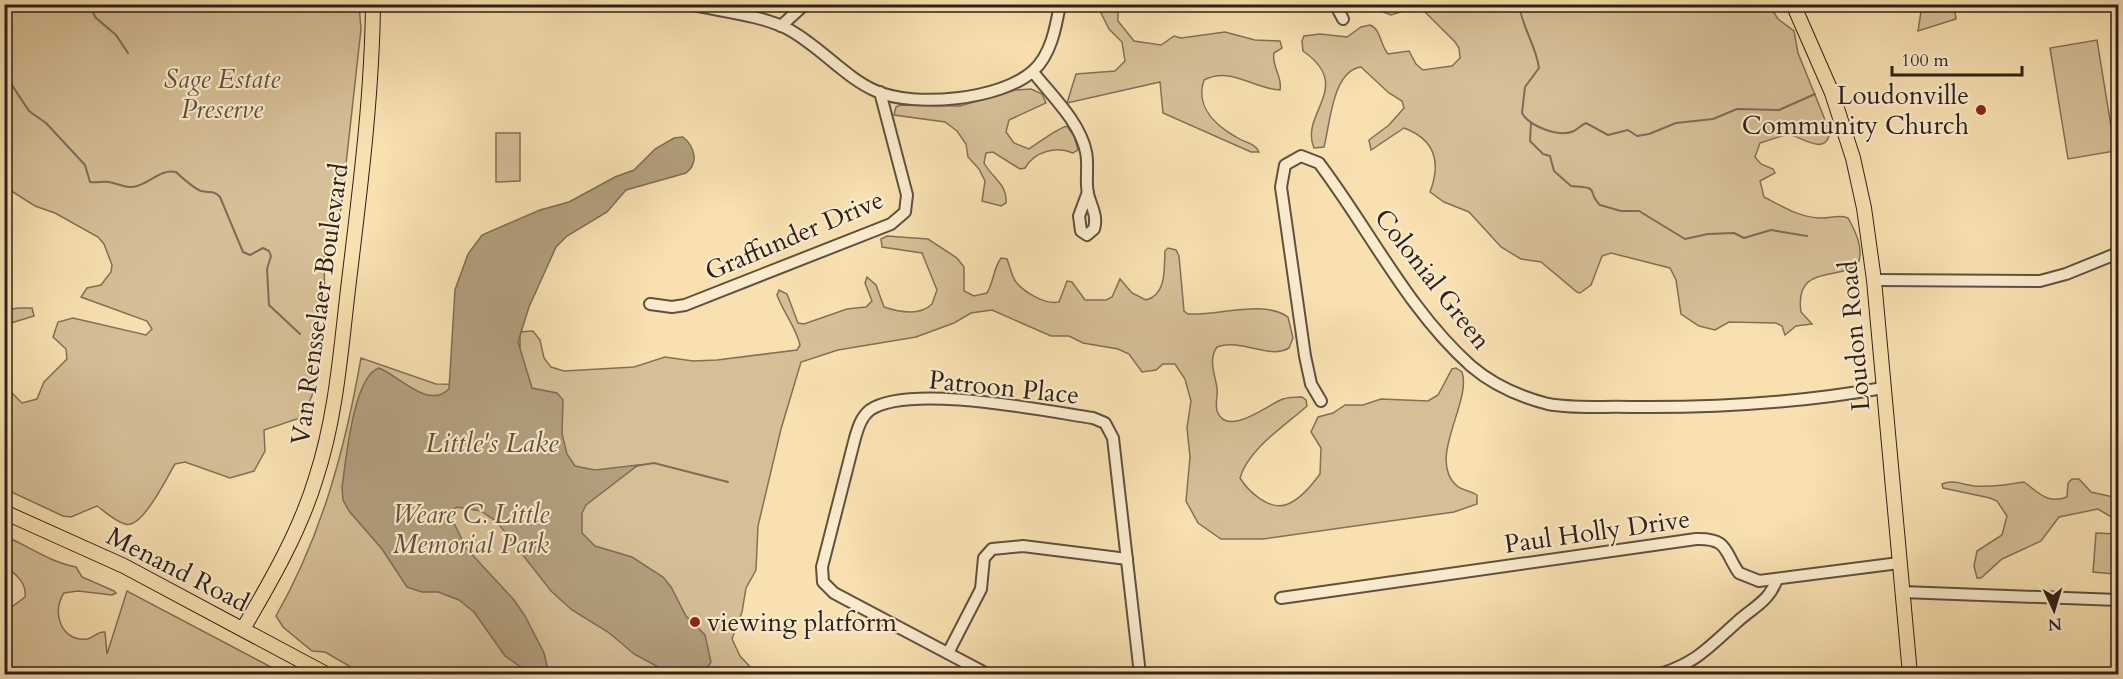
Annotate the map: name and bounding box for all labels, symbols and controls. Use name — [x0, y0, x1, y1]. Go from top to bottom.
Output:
scale bar — [1892, 39, 2022, 77]
text: 100 m — [1901, 48, 1949, 73]
park label: Sage Estate Preserve — [164, 62, 281, 127]
place label: Loudonville Community Church — [1742, 78, 1969, 143]
marker: Loudonville Community Church — [1974, 103, 1988, 117]
street label: Van Rensselaer Boulevard — [282, 161, 357, 447]
street label: Graffunder Drive — [699, 182, 889, 289]
street label: Colonial Green — [1366, 202, 1499, 357]
street label: Loudon Road — [1830, 259, 1879, 413]
street label: Patroon Place — [927, 362, 1081, 413]
water label: Little's Lake — [426, 425, 559, 462]
park label: Weare C. Little Memorial Park — [393, 497, 550, 562]
street label: Paul Holly Drive — [1502, 501, 1692, 562]
street label: Menand Road — [101, 519, 255, 620]
north arrow — [2024, 580, 2084, 640]
place label: viewing platform — [707, 605, 897, 640]
text: N — [2047, 613, 2063, 635]
marker: viewing platform — [688, 615, 702, 629]

